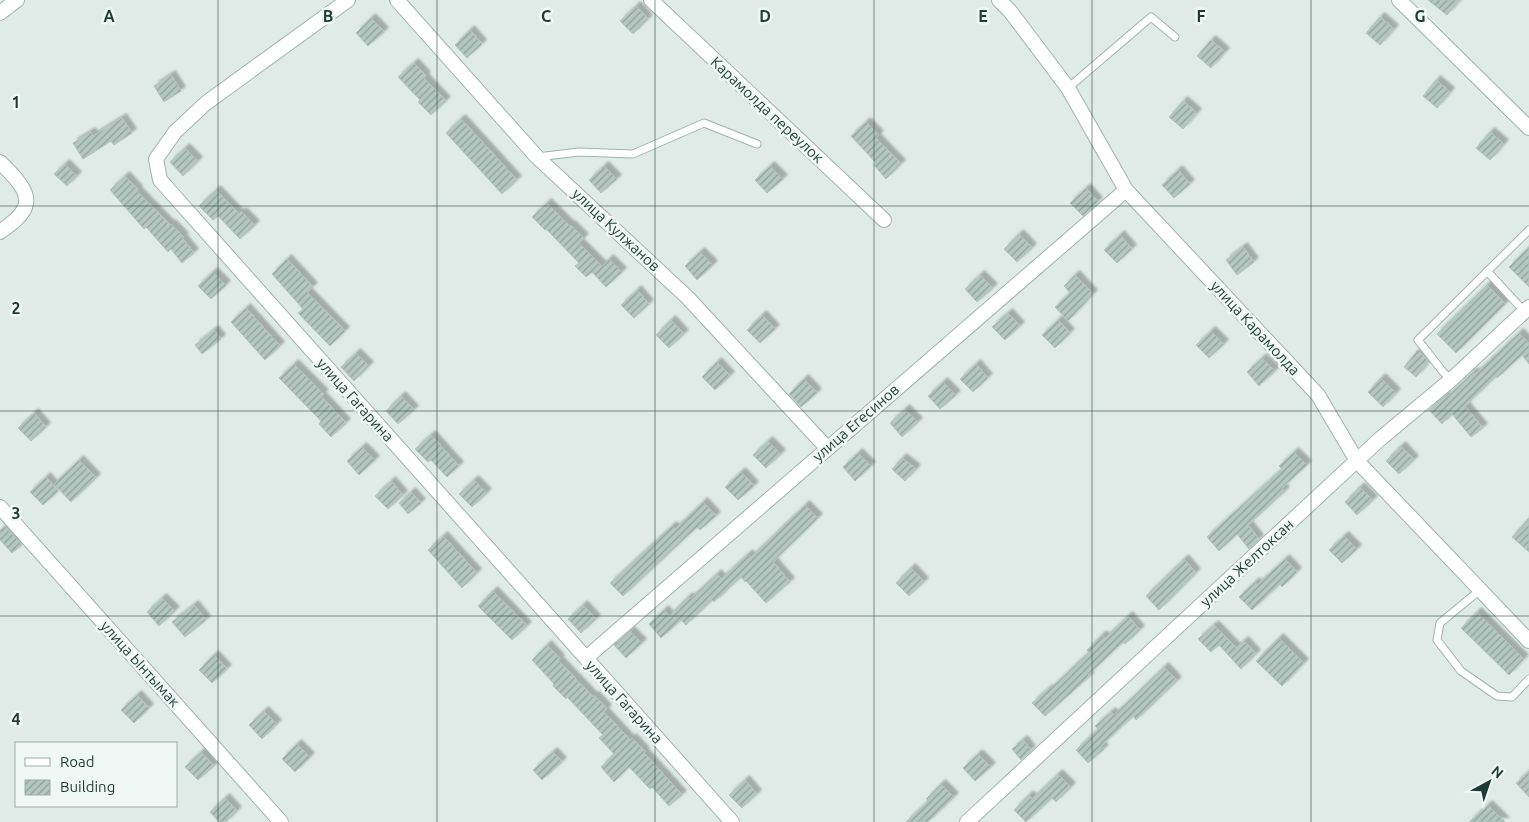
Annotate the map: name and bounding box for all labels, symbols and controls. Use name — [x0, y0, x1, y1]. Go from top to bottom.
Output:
text: A — [103, 7, 115, 25]
text: B — [323, 7, 333, 25]
text: C — [541, 7, 551, 25]
text: D — [759, 7, 771, 25]
text: E — [978, 7, 988, 25]
text: F — [1197, 7, 1206, 25]
text: G — [1414, 7, 1426, 25]
street label: Карамолда переулок — [707, 53, 827, 166]
text: 1 — [11, 93, 21, 111]
street label: улица Кулжанов — [569, 185, 664, 275]
street label: улица Карамолда — [1207, 277, 1303, 378]
text: 2 — [11, 299, 21, 317]
street label: улица Гагарина — [314, 354, 397, 445]
street label: улица Егесинов — [809, 380, 902, 465]
text: 3 — [11, 504, 21, 522]
street label: улица Желтоксан — [1197, 515, 1297, 610]
street label: улица Ынтымак — [97, 617, 184, 710]
street label: улица Гагарина — [583, 656, 666, 747]
text: 4 — [11, 710, 21, 728]
legend — [15, 742, 178, 807]
text: Road — [60, 753, 95, 770]
north arrow — [1464, 757, 1514, 807]
text: N — [1488, 763, 1507, 782]
text: Building — [60, 778, 115, 795]

